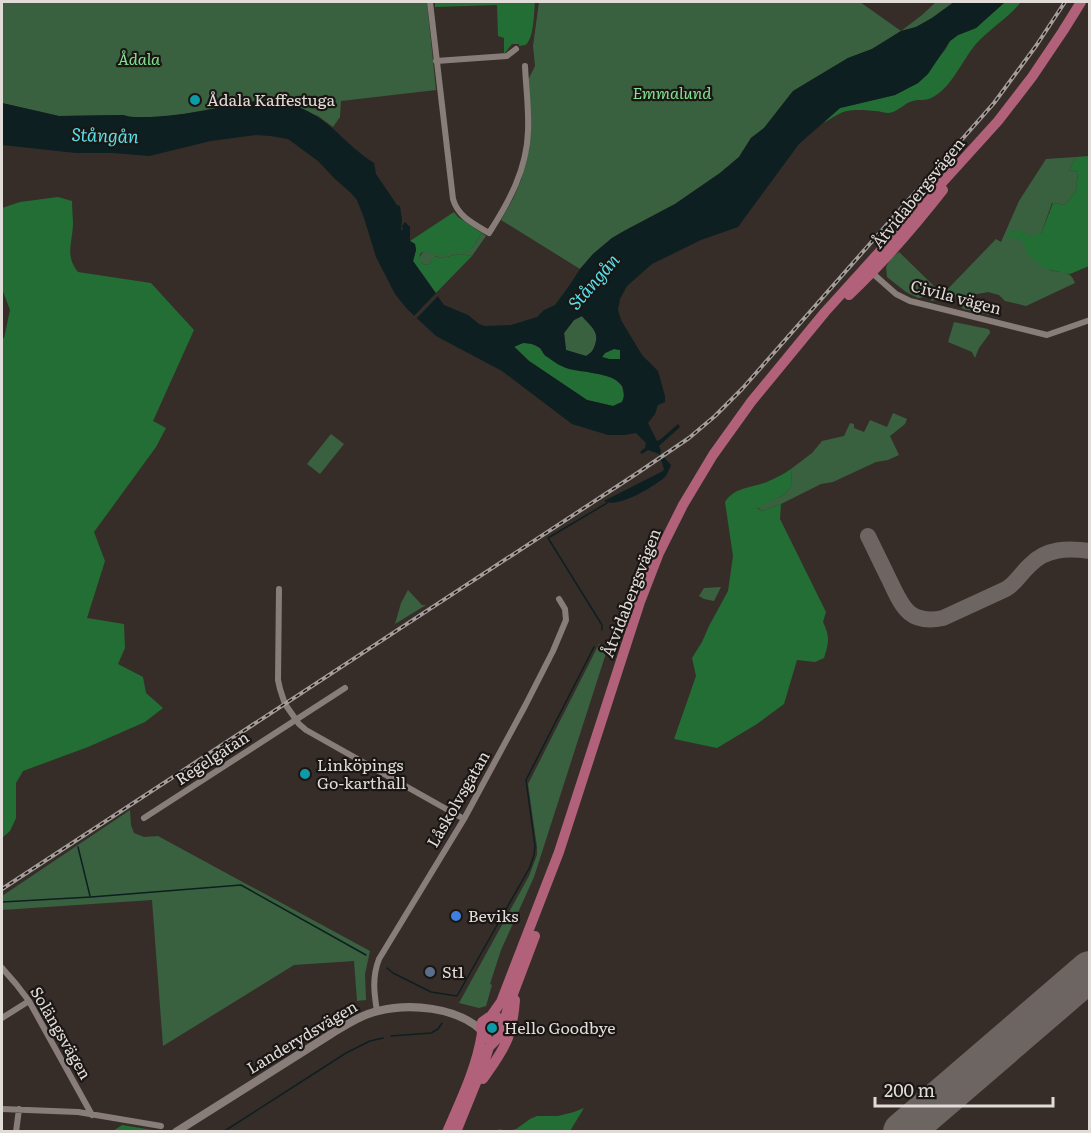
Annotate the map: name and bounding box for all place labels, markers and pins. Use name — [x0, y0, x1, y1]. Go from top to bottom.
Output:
place label: Ådala Kaffestuga — [207, 87, 335, 111]
marker: Ådala Kaffestuga — [188, 93, 202, 107]
place label: Linköpings Go-karthall — [317, 752, 406, 794]
marker: Linköpings Go-karthall — [298, 767, 312, 781]
place label: Beviks — [468, 903, 518, 927]
marker: Beviks — [449, 909, 463, 923]
place label: St1 — [442, 959, 465, 983]
marker: St1 — [423, 965, 437, 979]
place label: Hello Goodbye — [504, 1015, 616, 1039]
marker: Hello Goodbye — [485, 1021, 499, 1035]

